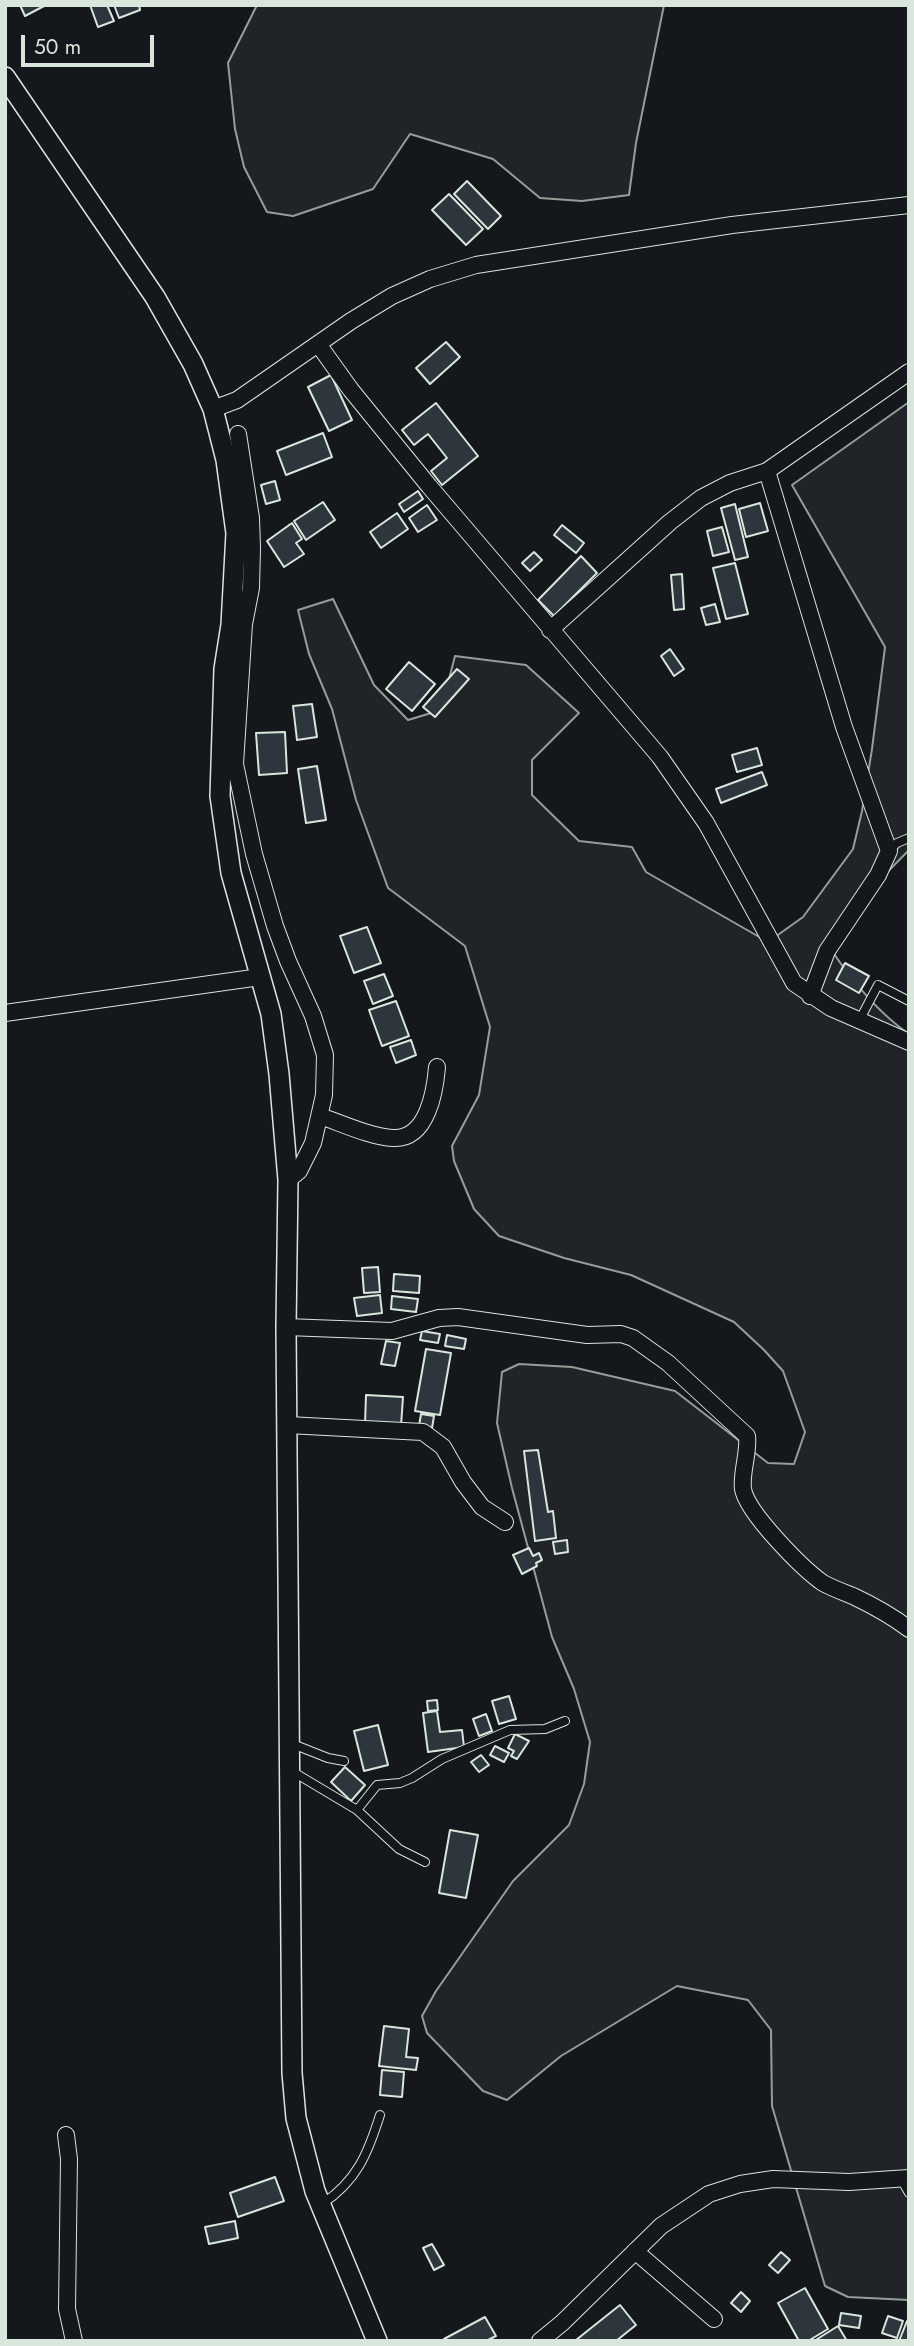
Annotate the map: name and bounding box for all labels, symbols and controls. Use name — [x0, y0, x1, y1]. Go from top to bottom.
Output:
scale bar — [24, 21, 158, 65]
text: 50 m — [34, 32, 81, 62]

